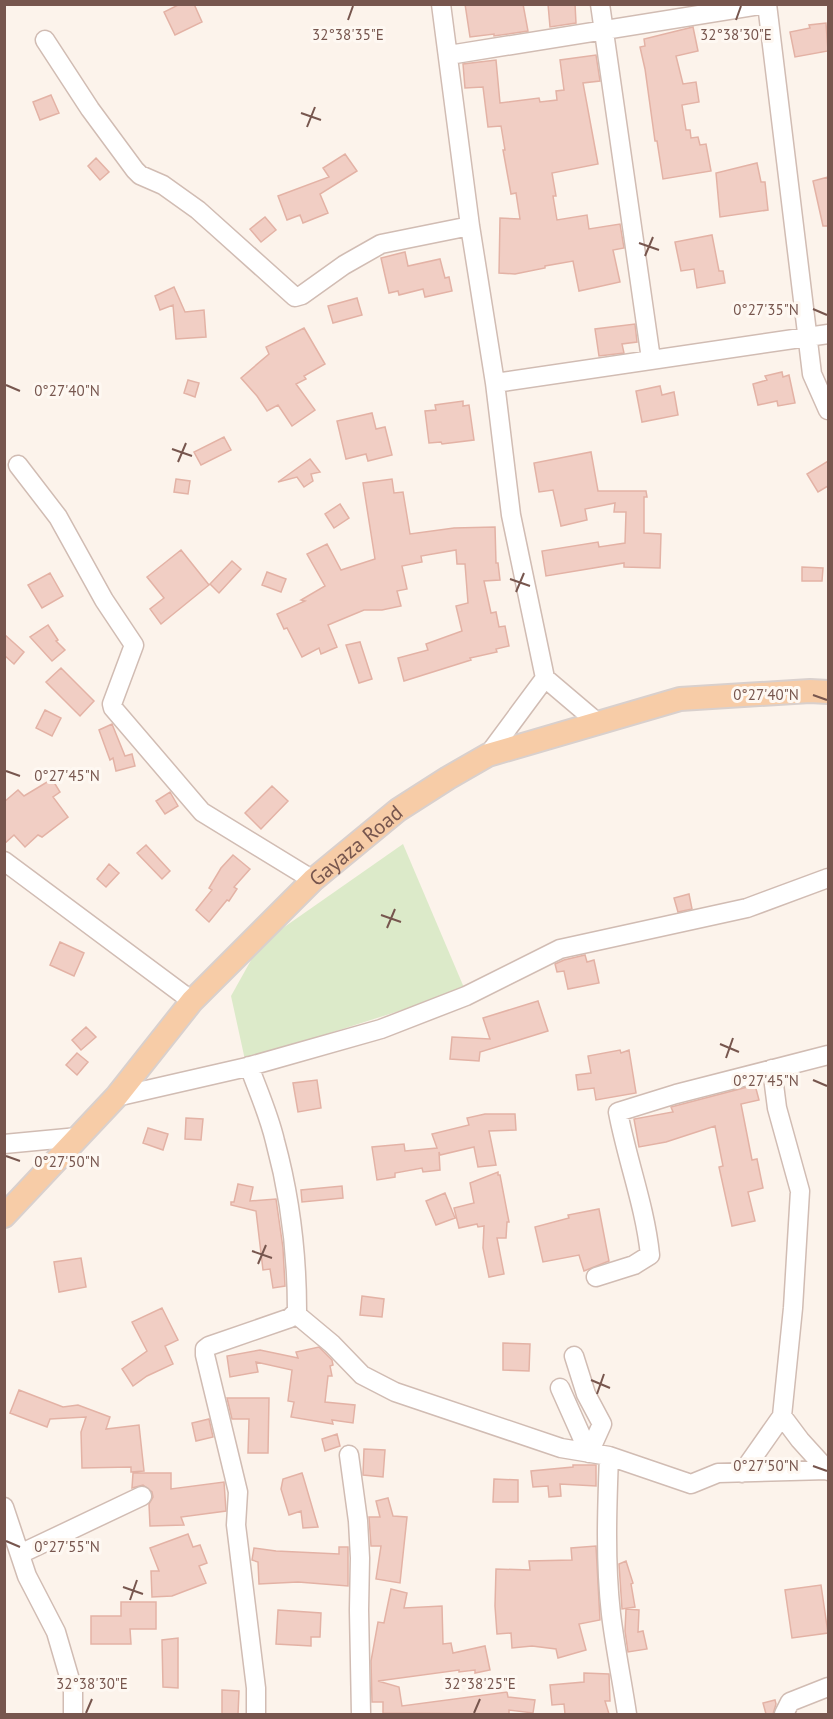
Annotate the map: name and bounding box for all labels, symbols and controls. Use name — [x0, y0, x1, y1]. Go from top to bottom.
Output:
text: 32°38'35"E — [312, 25, 384, 44]
text: 32°38'30"E — [700, 25, 772, 44]
text: 0°27'35"N — [733, 300, 799, 319]
text: 0°27'40"N — [34, 381, 100, 400]
text: 0°27'40"N — [733, 685, 799, 704]
text: 0°27'45"N — [34, 766, 100, 785]
street label: Gayaza Road — [303, 799, 408, 891]
text: 0°27'45"N — [733, 1071, 799, 1090]
text: 0°27'50"N — [34, 1152, 100, 1171]
text: 0°27'50"N — [733, 1456, 799, 1475]
text: 0°27'55"N — [34, 1537, 100, 1556]
text: 32°38'30"E — [56, 1674, 128, 1693]
text: 32°38'25"E — [444, 1674, 516, 1693]

